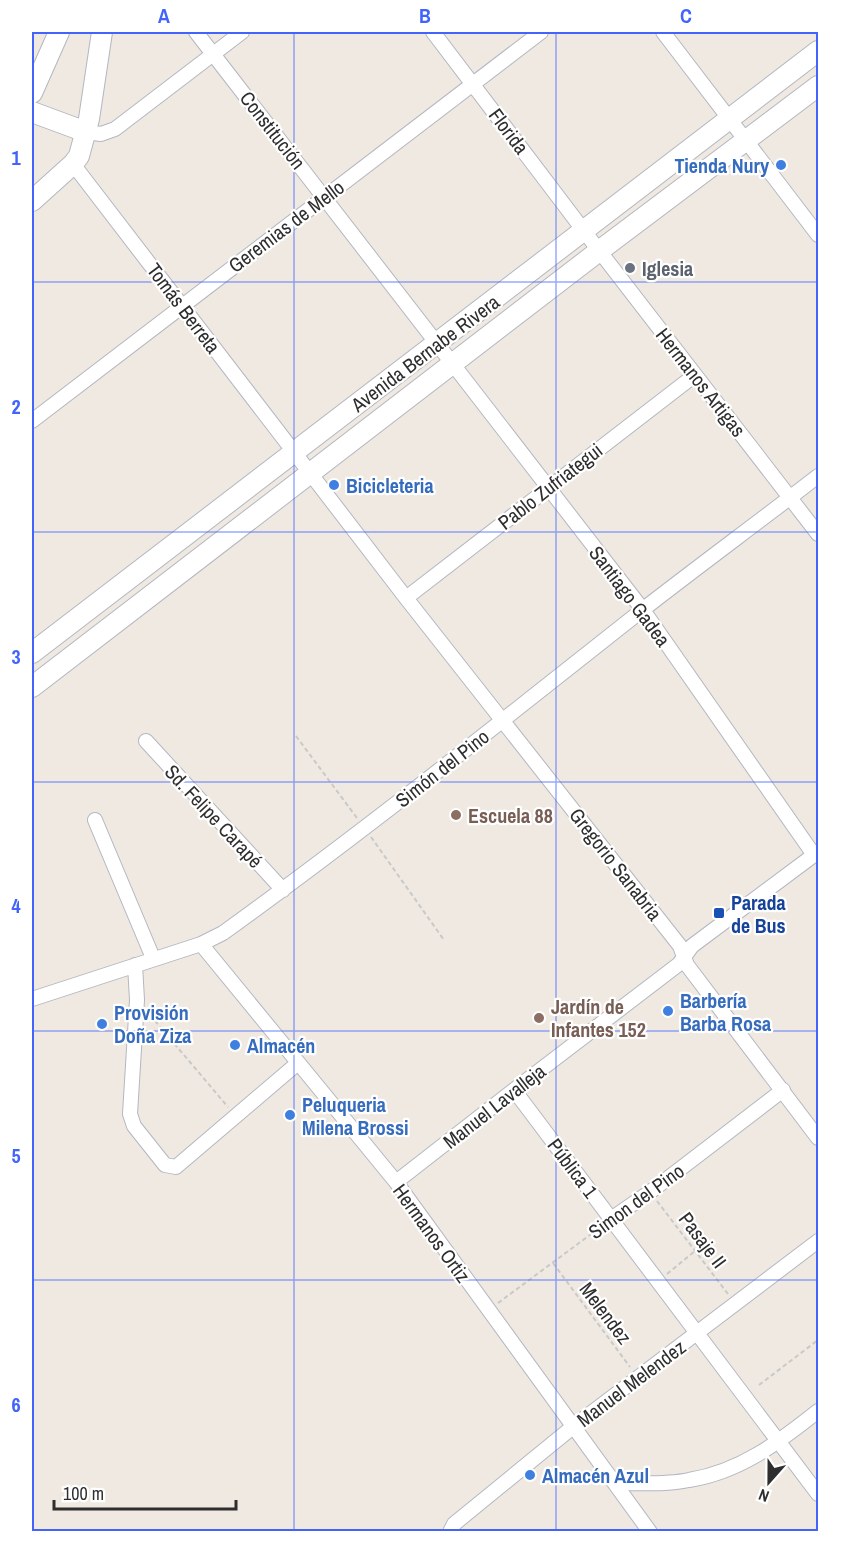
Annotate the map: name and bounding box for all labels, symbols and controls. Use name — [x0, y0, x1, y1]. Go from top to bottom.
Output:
text: A — [158, 2, 170, 29]
text: B — [419, 2, 431, 29]
text: C — [680, 2, 692, 29]
street label: Constitución — [234, 85, 312, 175]
street label: Florida — [483, 102, 535, 160]
text: 1 — [11, 144, 21, 171]
place label: Tienda Nury — [675, 152, 770, 179]
marker: Tienda Nury — [774, 158, 788, 172]
street label: Geremias de Mello — [223, 174, 349, 278]
place label: Iglesia — [642, 255, 693, 282]
street label: Tomás Berreta — [141, 257, 227, 359]
marker: Iglesia — [623, 261, 637, 275]
street label: Avenida Bernabe Rivera — [344, 288, 505, 418]
street label: Hermanos Artigas — [650, 322, 752, 442]
text: 2 — [11, 393, 21, 420]
street label: Pablo Zufriategui — [492, 437, 608, 535]
place label: Bicicleteria — [346, 472, 434, 499]
marker: Bicicleteria — [327, 478, 341, 492]
street label: Santiago Gadea — [583, 540, 677, 652]
text: 3 — [11, 643, 21, 670]
street label: Simón del Pino — [390, 723, 494, 813]
street label: Sd. Felipe Carapé — [159, 758, 269, 874]
place label: Escuela 88 — [468, 802, 553, 829]
street label: Gregorio Sanabria — [564, 802, 668, 926]
marker: Escuela 88 — [449, 808, 463, 822]
place label: Parada de Bus — [731, 889, 786, 939]
text: 4 — [11, 892, 21, 919]
marker: Parada de Bus — [712, 906, 726, 920]
place label: Barbería Barba Rosa — [680, 987, 771, 1037]
place label: Jardín de Infantes 152 — [551, 993, 646, 1043]
place label: Provisión Doña Ziza — [114, 999, 191, 1049]
marker: Barbería Barba Rosa — [661, 1004, 675, 1018]
marker: Jardín de Infantes 152 — [532, 1011, 546, 1025]
marker: Provisión Doña Ziza — [95, 1017, 109, 1031]
place label: Almacén — [247, 1032, 315, 1059]
marker: Almacén — [228, 1038, 242, 1052]
street label: Manuel Lavalleja — [437, 1057, 551, 1155]
place label: Peluqueria Milena Brossi — [302, 1091, 409, 1141]
marker: Peluqueria Milena Brossi — [283, 1108, 297, 1122]
street label: Pública 1 — [542, 1133, 604, 1203]
text: 5 — [11, 1142, 21, 1169]
street label: Simon del Pino — [583, 1157, 689, 1245]
street label: Hermanos Ortiz — [387, 1178, 477, 1288]
street label: Pasaje II — [673, 1206, 733, 1274]
street label: Melendez — [574, 1276, 638, 1350]
street label: Manuel Melendez — [571, 1333, 691, 1433]
text: 6 — [11, 1391, 21, 1418]
north arrow — [739, 1452, 799, 1512]
place label: Almacén Azul — [542, 1462, 649, 1489]
marker: Almacén Azul — [523, 1468, 537, 1482]
scale bar — [54, 1473, 236, 1511]
text: 100 m — [63, 1481, 104, 1506]
text: N — [755, 1484, 772, 1508]

